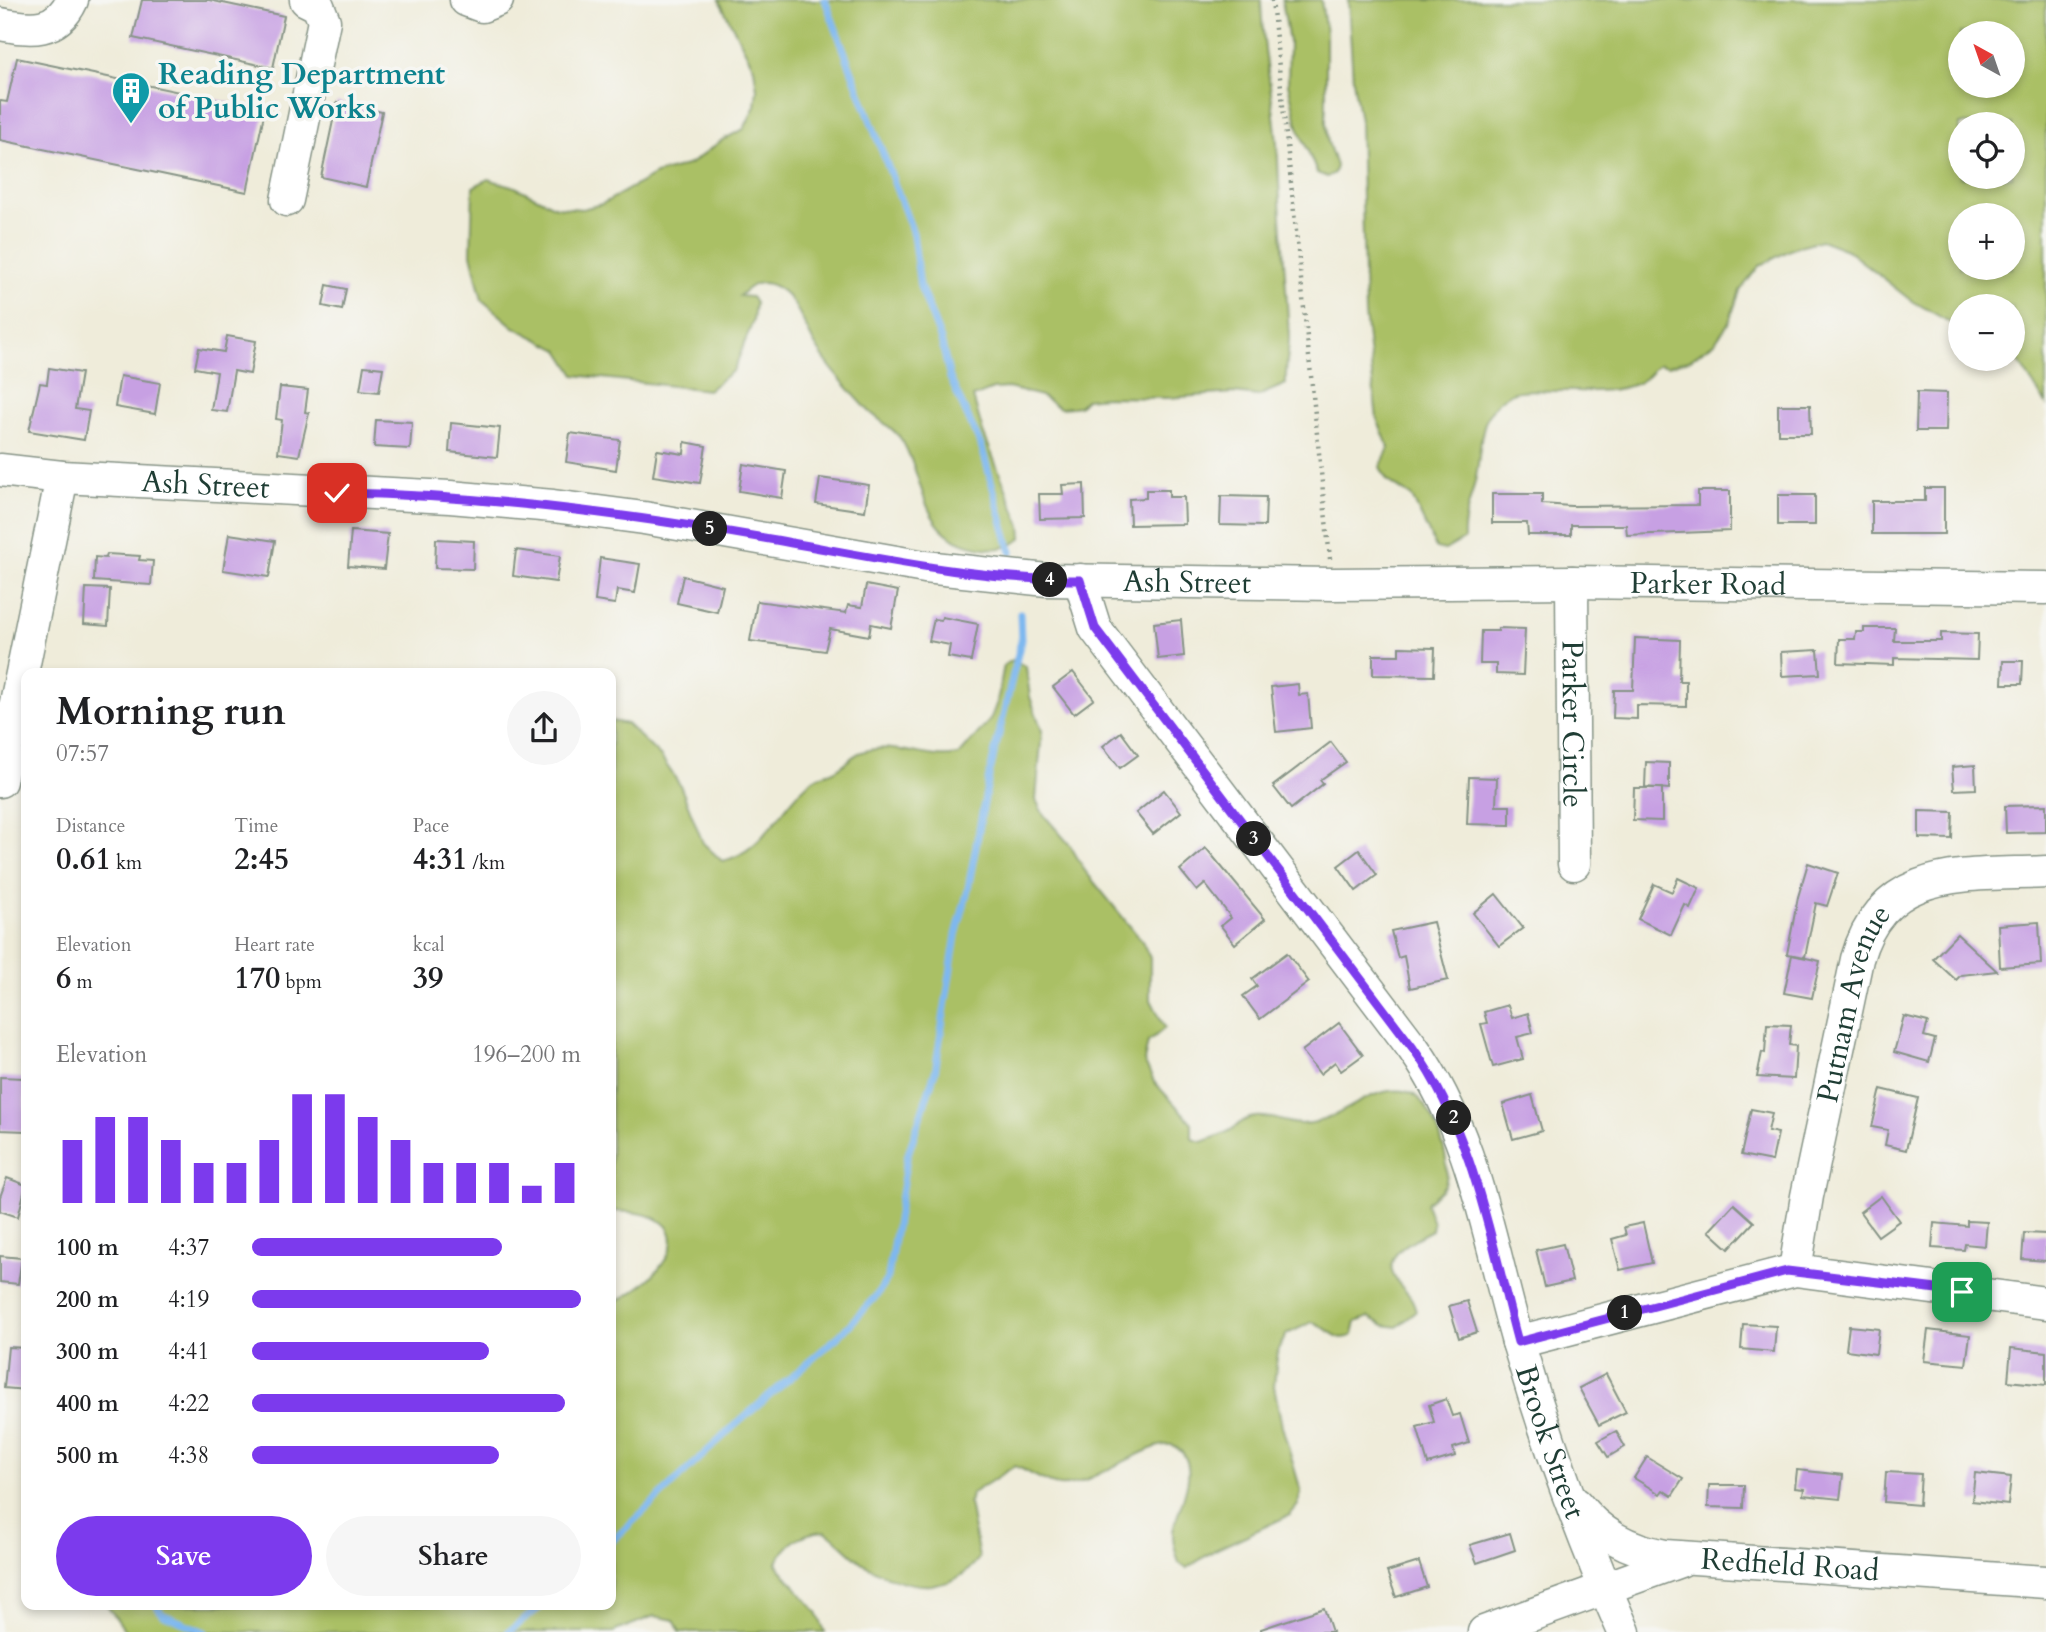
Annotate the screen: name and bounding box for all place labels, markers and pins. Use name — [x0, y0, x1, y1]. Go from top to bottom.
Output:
place label: Reading Department of Public Works — [158, 54, 446, 129]
building icon: Reading Department of Public Works — [110, 70, 152, 125]
pin — [307, 463, 367, 523]
pin: 5 — [692, 512, 728, 546]
pin: 4 — [1032, 562, 1068, 598]
pin: 3 — [1236, 822, 1272, 856]
pin: 2 — [1436, 1100, 1472, 1136]
pin — [1932, 1262, 1992, 1322]
pin: 1 — [1608, 1296, 1642, 1330]

